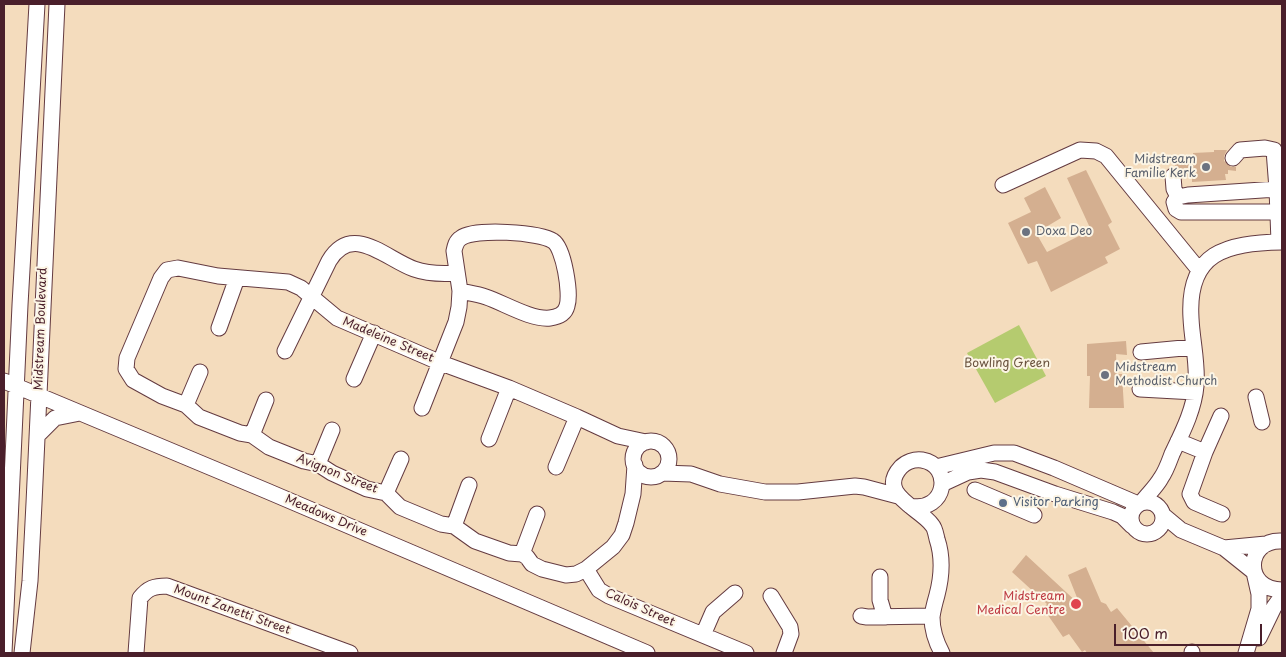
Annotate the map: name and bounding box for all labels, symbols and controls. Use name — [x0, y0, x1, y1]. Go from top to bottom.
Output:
place label: Midstream Familie Kerk — [1124, 153, 1196, 181]
marker: Midstream Familie Kerk — [1200, 161, 1212, 173]
place label: Doxa Deo — [1036, 225, 1092, 239]
marker: Doxa Deo — [1020, 226, 1032, 238]
street label: Midstream Boulevard — [32, 267, 50, 391]
street label: Madeleine Street — [340, 314, 436, 366]
park label: Bowling Green — [964, 357, 1050, 371]
place label: Midstream Methodist Church — [1115, 361, 1217, 389]
marker: Midstream Methodist Church — [1099, 369, 1111, 381]
street label: Avignon Street — [294, 451, 380, 497]
street label: Meadows Drive — [283, 492, 369, 540]
place label: Visitor Parking — [1013, 496, 1099, 510]
marker: Visitor Parking — [997, 497, 1009, 509]
street label: Mount Zanetti Street — [172, 582, 292, 638]
street label: Calois Street — [603, 586, 677, 630]
place label: Midstream Medical Centre — [977, 590, 1065, 618]
marker: Midstream Medical Centre — [1069, 597, 1083, 611]
scale bar — [1116, 614, 1264, 646]
text: 100 m — [1122, 621, 1168, 644]

